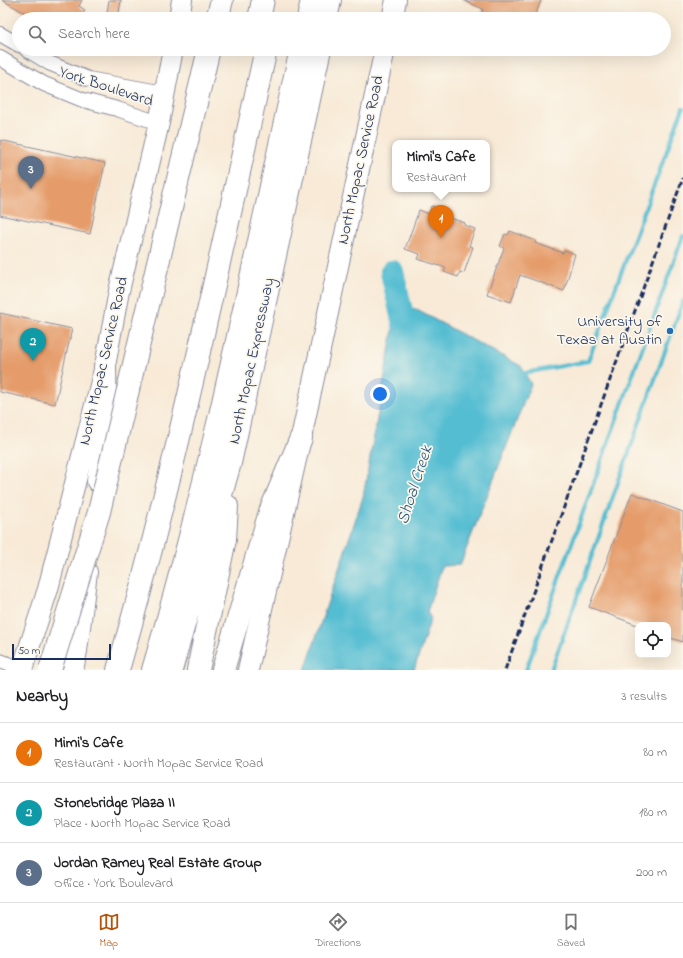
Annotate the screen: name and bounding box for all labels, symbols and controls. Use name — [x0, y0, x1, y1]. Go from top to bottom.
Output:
search box — [12, 12, 671, 56]
icon: search — [26, 23, 48, 45]
text: Search here — [58, 23, 130, 45]
street label: York Boulevard — [56, 60, 156, 114]
street label: North Mopac Service Road — [331, 73, 391, 247]
popup — [392, 140, 490, 192]
text: Mimi's Cafe — [406, 146, 476, 168]
pin: 3 — [18, 156, 44, 189]
text: Restaurant — [406, 168, 467, 187]
pin: 1 — [428, 205, 454, 238]
street label: North Mopac Service Road — [73, 274, 135, 448]
street label: North Mopac Expressway — [223, 275, 281, 446]
place label: University of Texas at Austin — [556, 310, 663, 352]
marker: University of Texas at Austin — [665, 326, 675, 336]
pin: 2 — [20, 328, 46, 361]
your location — [370, 384, 390, 404]
water label: Shoal Creek — [391, 441, 440, 528]
map controls — [635, 622, 671, 658]
button: locate — [635, 622, 671, 658]
scale bar — [12, 642, 111, 661]
text: 50 m — [18, 643, 40, 659]
text: Nearby — [16, 684, 68, 709]
text: 3 results — [621, 687, 667, 706]
text: Mimi's Cafe — [54, 732, 123, 754]
text: 1 — [27, 743, 31, 762]
text: 80 m — [643, 743, 667, 762]
text: Restaurant · North Mopac Service Road — [54, 754, 263, 773]
text: Stonebridge Plaza II — [54, 792, 175, 814]
text: 2 — [26, 803, 32, 822]
text: 180 m — [639, 803, 667, 822]
text: Place · North Mopac Service Road — [54, 814, 231, 833]
text: Jordan Ramey Real Estate Group — [54, 852, 262, 874]
text: 3 — [26, 863, 32, 882]
text: 200 m — [636, 863, 667, 882]
text: Office · York Boulevard — [54, 874, 173, 893]
tab: Map — [98, 911, 120, 951]
tab: Directions — [315, 911, 361, 951]
tab: Saved — [557, 911, 585, 951]

